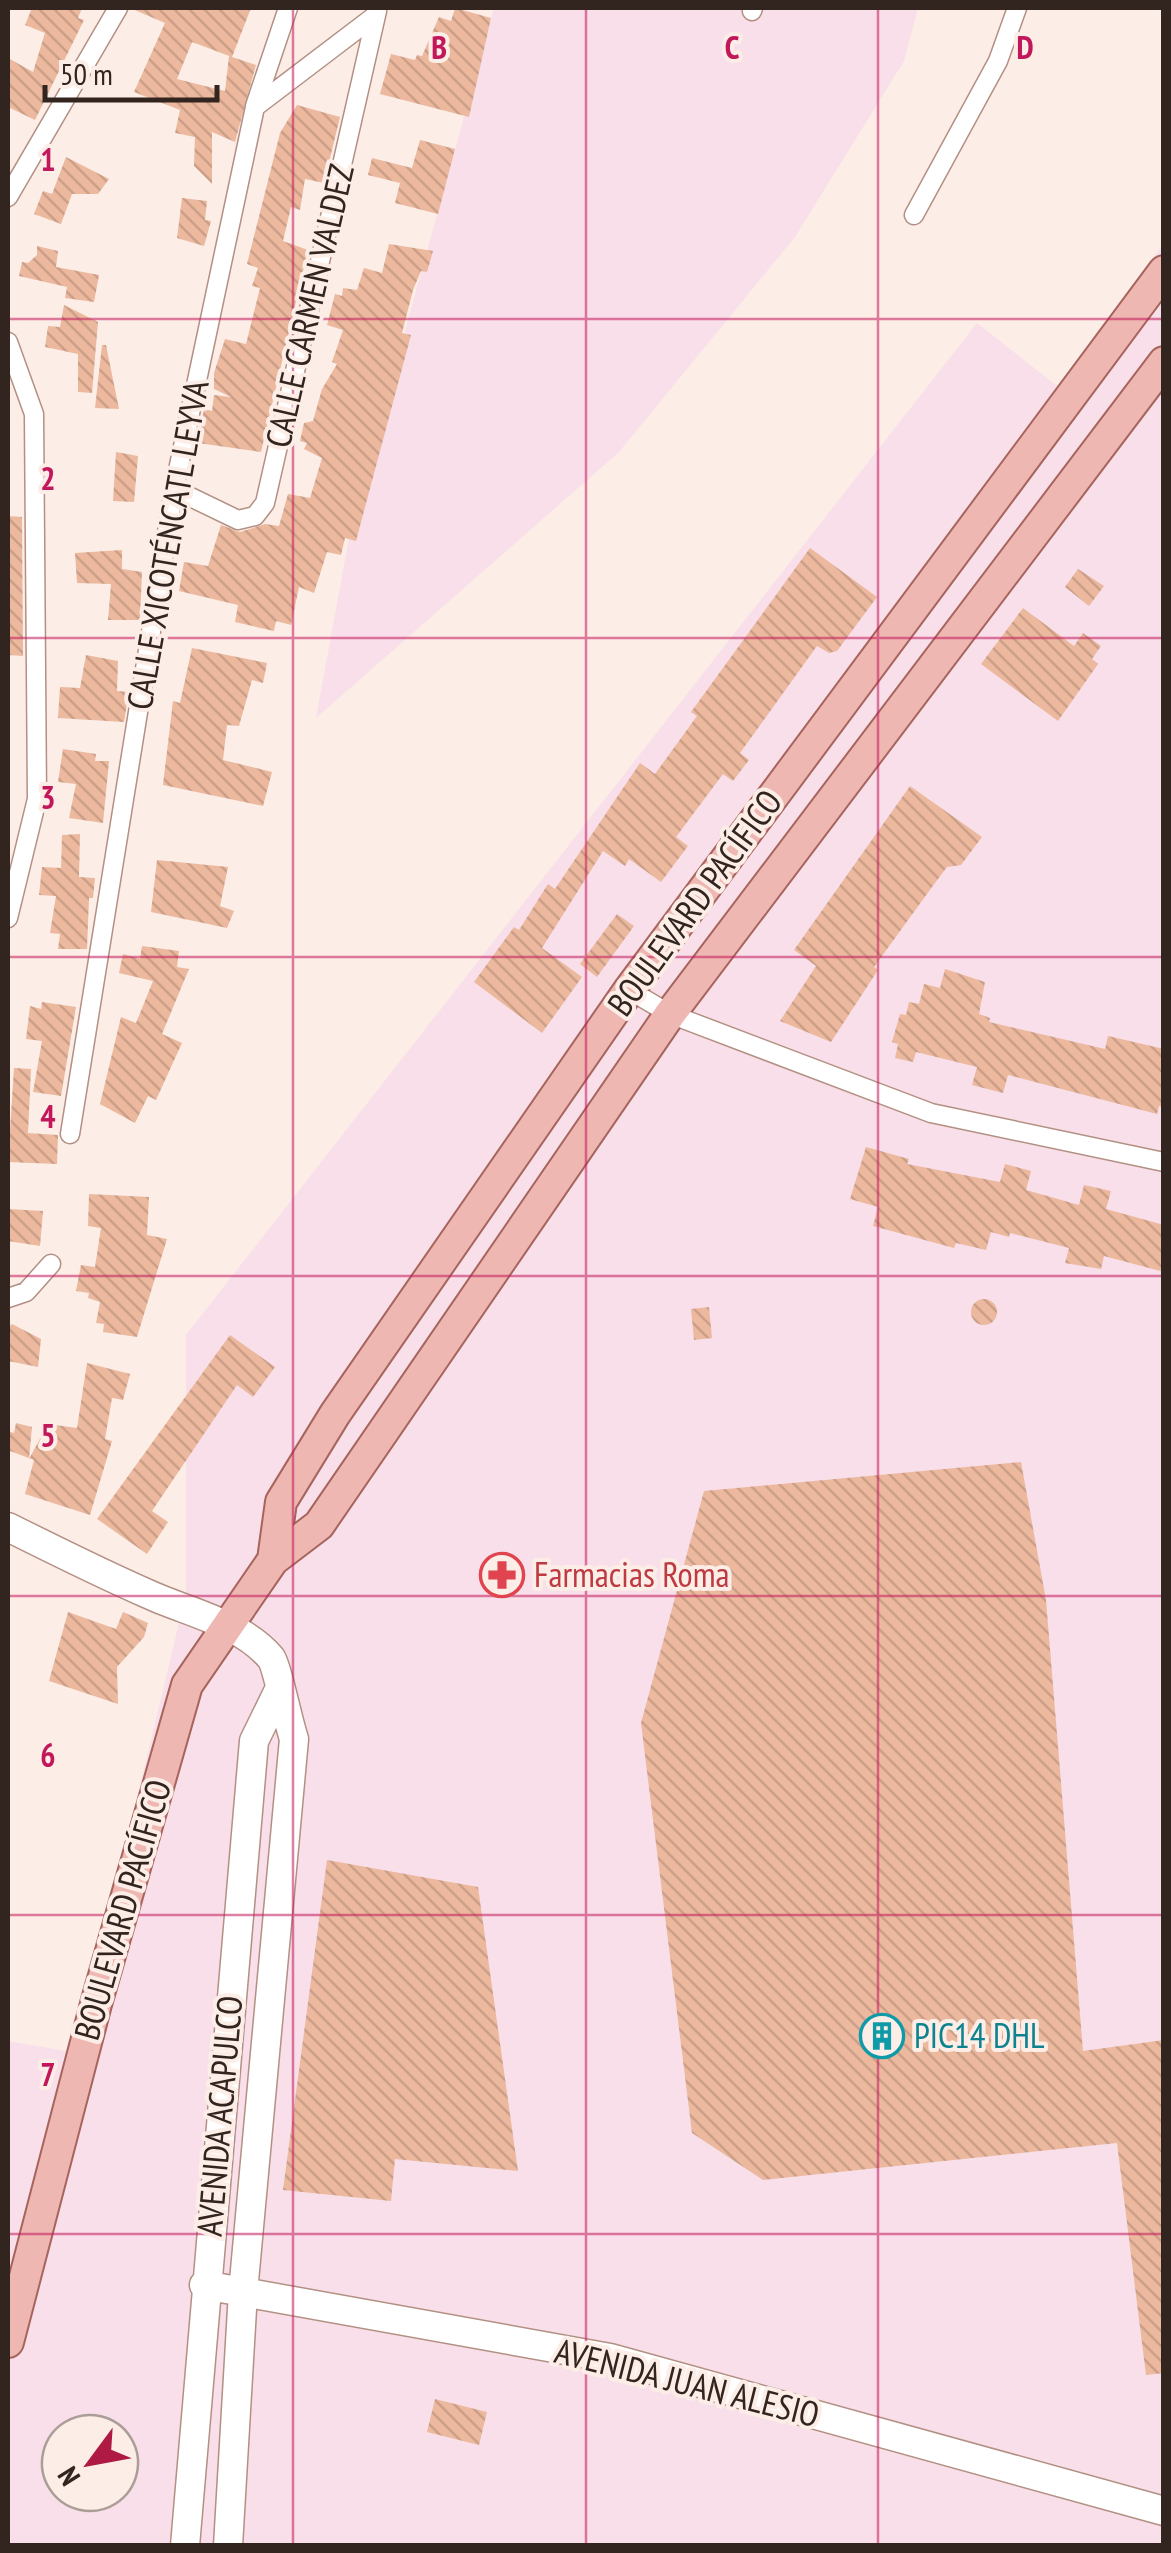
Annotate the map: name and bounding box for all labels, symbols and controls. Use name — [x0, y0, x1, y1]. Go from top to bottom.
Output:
text: B — [431, 26, 447, 68]
text: C — [725, 26, 740, 68]
text: D — [1016, 26, 1034, 68]
scale bar — [45, 40, 218, 102]
text: 50 m — [60, 54, 113, 93]
text: 1 — [40, 138, 56, 180]
street label: CALLE CARMEN VALDEZ — [254, 160, 364, 452]
street label: CALLE XICOTÉNCATL LEYVA — [115, 376, 219, 713]
text: 2 — [40, 457, 56, 499]
text: 3 — [40, 776, 56, 818]
street label: BOULEVARD PACÍFICO — [597, 780, 792, 1025]
text: 4 — [40, 1095, 56, 1137]
text: 5 — [40, 1414, 56, 1456]
place label: Farmacias Roma — [534, 1551, 729, 1597]
pharmacy icon: Farmacias Roma — [479, 1552, 525, 1598]
text: 6 — [40, 1734, 56, 1776]
street label: BOULEVARD PACÍFICO — [63, 1774, 181, 2045]
street label: AVENIDA ACAPULCO — [186, 1994, 252, 2238]
place label: PIC14 DHL — [914, 2012, 1045, 2058]
building icon: PIC14 DHL — [859, 2013, 905, 2059]
text: 7 — [40, 2053, 56, 2095]
street label: AVENIDA JUAN ALESIO — [550, 2327, 824, 2437]
north arrow — [40, 2413, 140, 2513]
text: N — [49, 2460, 88, 2493]

